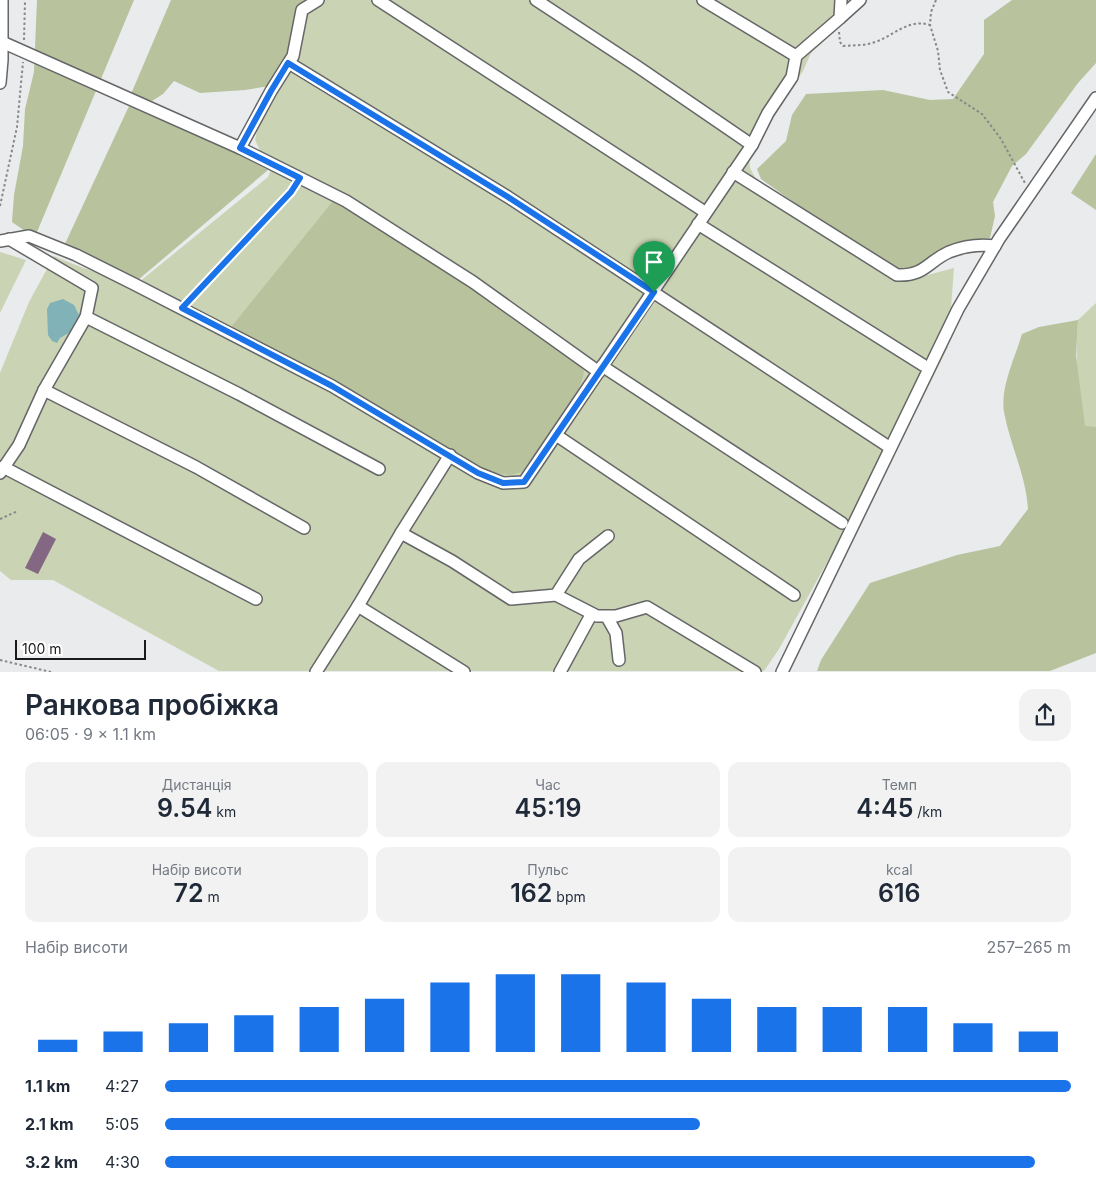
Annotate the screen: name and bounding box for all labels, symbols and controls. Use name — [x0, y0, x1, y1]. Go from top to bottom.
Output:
pin — [633, 241, 675, 292]
icon: arrive — [640, 248, 668, 276]
scale bar — [15, 636, 146, 660]
text: 100 m — [22, 640, 62, 657]
text: Ранкова пробіжка — [25, 688, 279, 722]
button: share — [1019, 689, 1071, 741]
text: 06:05 · 9 × 1.1 km — [25, 724, 156, 744]
text: Дистанція — [162, 776, 232, 793]
text: Час — [535, 776, 561, 793]
text: Темп — [882, 776, 917, 793]
text: 9.54 — [157, 793, 212, 823]
text: 45:19 — [515, 793, 581, 823]
text: 4:45 — [856, 793, 913, 823]
text: km — [212, 803, 236, 820]
text: /km — [913, 803, 942, 820]
text: Набір висоти — [152, 861, 242, 878]
text: Пульс — [527, 861, 569, 878]
text: kcal — [886, 861, 913, 878]
text: 72 — [174, 878, 204, 908]
text: 162 — [510, 878, 552, 908]
text: 616 — [878, 878, 921, 908]
text: m — [204, 888, 220, 905]
text: bpm — [552, 888, 586, 905]
text: Набір висоти — [25, 937, 128, 957]
text: 257–265 m — [987, 937, 1071, 957]
text: 1.1 km — [25, 1076, 70, 1096]
text: 4:27 — [105, 1076, 139, 1096]
text: 2.1 km — [25, 1114, 74, 1134]
text: 5:05 — [105, 1114, 139, 1134]
text: 3.2 km — [25, 1152, 78, 1172]
text: 4:30 — [105, 1152, 140, 1172]

